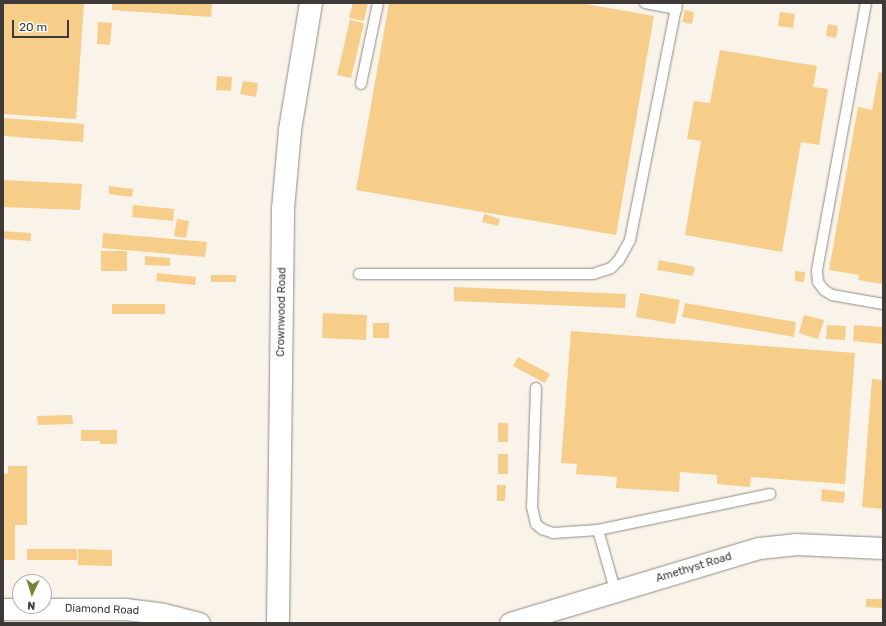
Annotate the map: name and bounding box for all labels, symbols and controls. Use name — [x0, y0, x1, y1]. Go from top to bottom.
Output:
scale bar — [14, 12, 71, 38]
text: 20 m — [19, 20, 47, 34]
street label: Crownwood Road — [275, 267, 289, 357]
street label: Amethyst Road — [654, 550, 734, 586]
north arrow — [12, 574, 52, 614]
text: N — [27, 599, 36, 612]
street label: Diamond Road — [65, 602, 139, 618]

